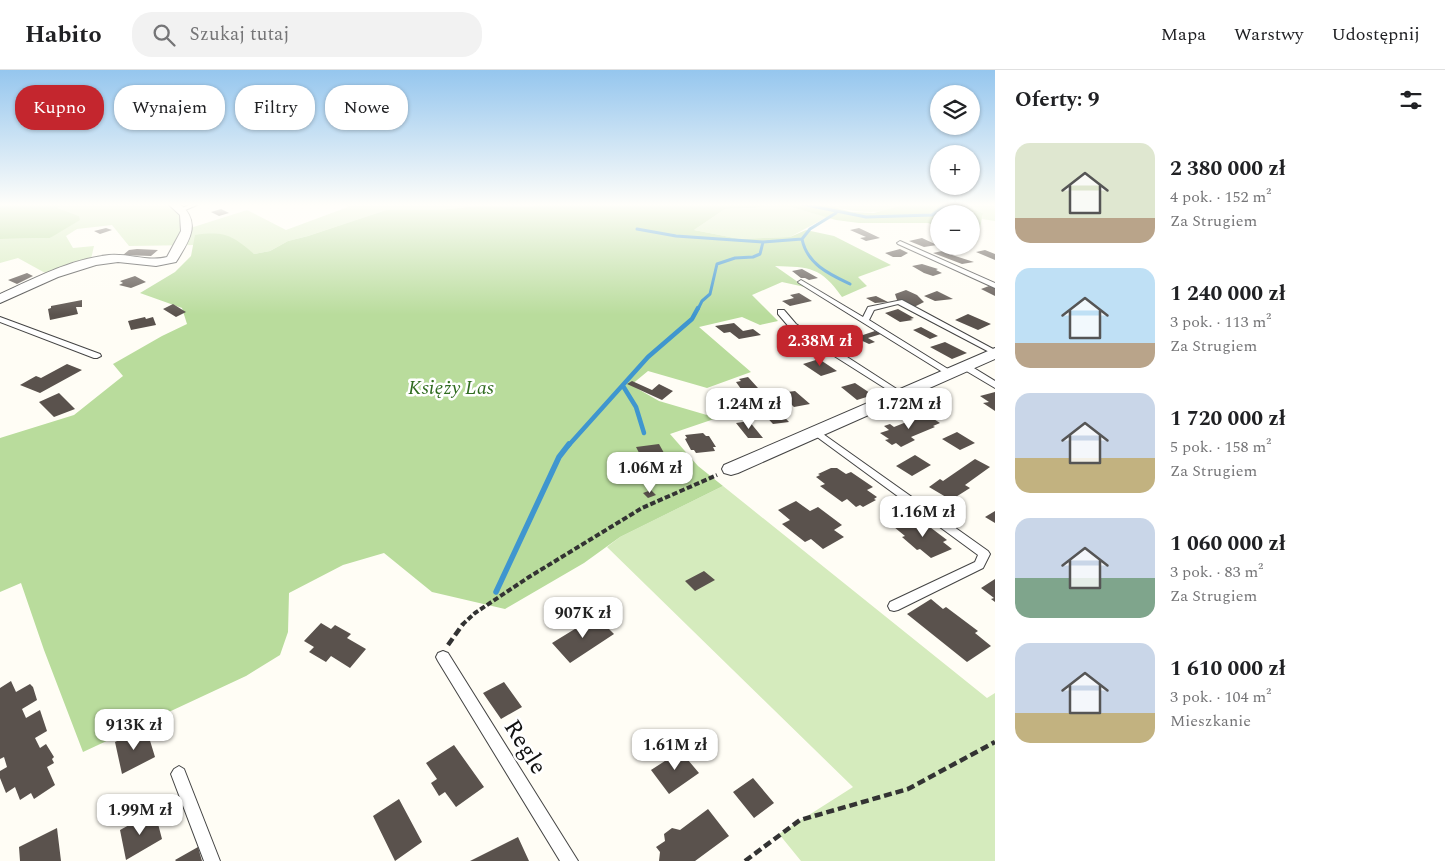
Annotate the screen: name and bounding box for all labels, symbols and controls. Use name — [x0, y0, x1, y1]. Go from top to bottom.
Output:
search box — [132, 12, 482, 57]
text: Habito — [25, 17, 102, 53]
text: Szukaj tutaj — [190, 20, 289, 49]
icon: search — [150, 21, 178, 49]
text: Mapa — [1161, 21, 1206, 48]
text: Warstwy — [1234, 21, 1303, 48]
text: Udostępnij — [1331, 21, 1420, 48]
text: Oferty: 9 — [1015, 84, 1099, 116]
chip: Kupno — [15, 85, 104, 130]
chip: Wynajem — [114, 85, 225, 130]
chip: Filtry — [235, 85, 315, 130]
chip: Nowe — [325, 85, 408, 130]
map controls — [930, 85, 980, 255]
button: layers — [930, 85, 980, 135]
icon: filters — [1397, 86, 1425, 114]
button: + — [930, 145, 980, 195]
text: 2 380 000 zł — [1170, 153, 1286, 185]
icon: home — [1055, 163, 1115, 223]
text: 4 pok. · 152 m² — [1170, 185, 1271, 209]
button: − — [930, 205, 980, 255]
text: Za Strugiem — [1170, 209, 1257, 233]
text: 1 240 000 zł — [1170, 278, 1286, 310]
icon: home — [1055, 288, 1115, 348]
text: 3 pok. · 113 m² — [1170, 310, 1271, 334]
pin: 2.38M zł — [768, 324, 872, 367]
text: 2.38M zł — [788, 329, 852, 353]
text: Za Strugiem — [1170, 334, 1257, 358]
park label: Księży Las — [408, 373, 494, 403]
pin: 1.24M zł — [697, 388, 801, 430]
pin: 1.72M zł — [857, 388, 961, 430]
text: 1.24M zł — [717, 392, 781, 416]
text: 1.72M zł — [877, 392, 941, 416]
text: 1 720 000 zł — [1170, 403, 1286, 435]
icon: home — [1055, 413, 1115, 473]
text: 5 pok. · 158 m² — [1170, 435, 1271, 459]
pin: 1.06M zł — [598, 452, 702, 494]
text: 1.06M zł — [618, 456, 682, 480]
text: Za Strugiem — [1170, 459, 1257, 483]
pin: 1.16M zł — [871, 496, 975, 538]
text: 1.16M zł — [891, 500, 955, 524]
text: 1 060 000 zł — [1170, 528, 1286, 560]
icon: home — [1055, 538, 1115, 598]
text: 3 pok. · 83 m² — [1170, 560, 1263, 584]
text: Za Strugiem — [1170, 584, 1257, 608]
pin: 907K zł — [537, 596, 629, 639]
text: 907K zł — [555, 601, 611, 625]
text: 1 610 000 zł — [1170, 653, 1286, 685]
icon: home — [1055, 663, 1115, 723]
text: 3 pok. · 104 m² — [1170, 685, 1271, 709]
pin: 913K zł — [88, 708, 180, 751]
text: Mieszkanie — [1170, 709, 1251, 733]
street label: Regle — [494, 712, 556, 782]
text: 913K zł — [106, 713, 162, 737]
pin: 1.61M zł — [623, 728, 727, 771]
text: 1.61M zł — [643, 733, 707, 757]
pin: 1.99M zł — [88, 794, 192, 836]
text: 1.99M zł — [108, 798, 172, 822]

